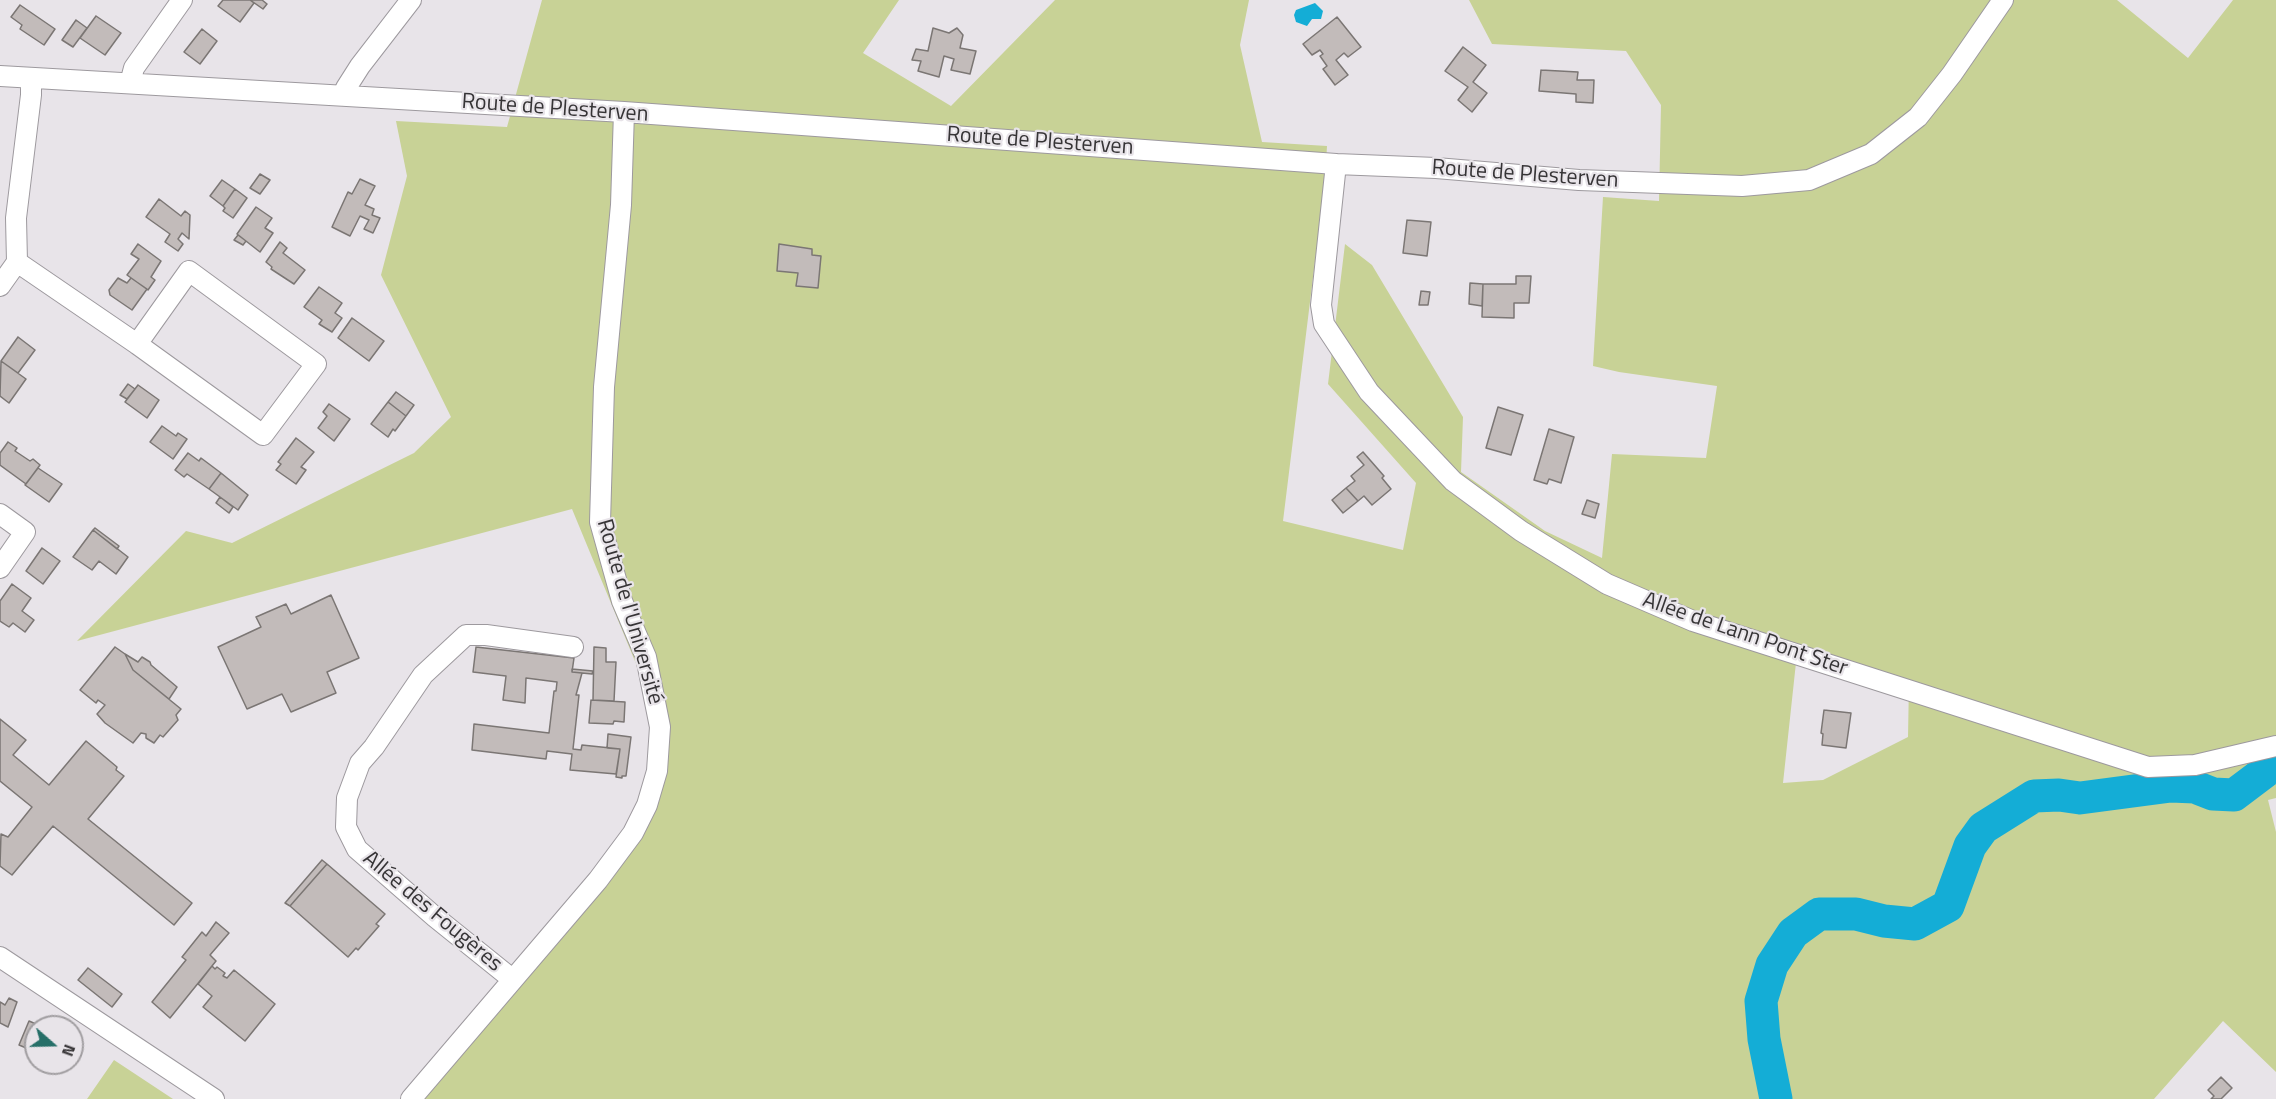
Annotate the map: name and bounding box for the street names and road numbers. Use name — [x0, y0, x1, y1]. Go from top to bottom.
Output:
street label: Route de Plesterven — [461, 89, 649, 129]
street label: Route de Plesterven — [946, 122, 1134, 162]
street label: Route de Plesterven — [1431, 155, 1619, 195]
street label: Route de l'Université — [590, 516, 668, 708]
street label: Allée de Lann Pont Ster — [1639, 588, 1851, 682]
street label: Allée des Fougères — [357, 846, 507, 978]

